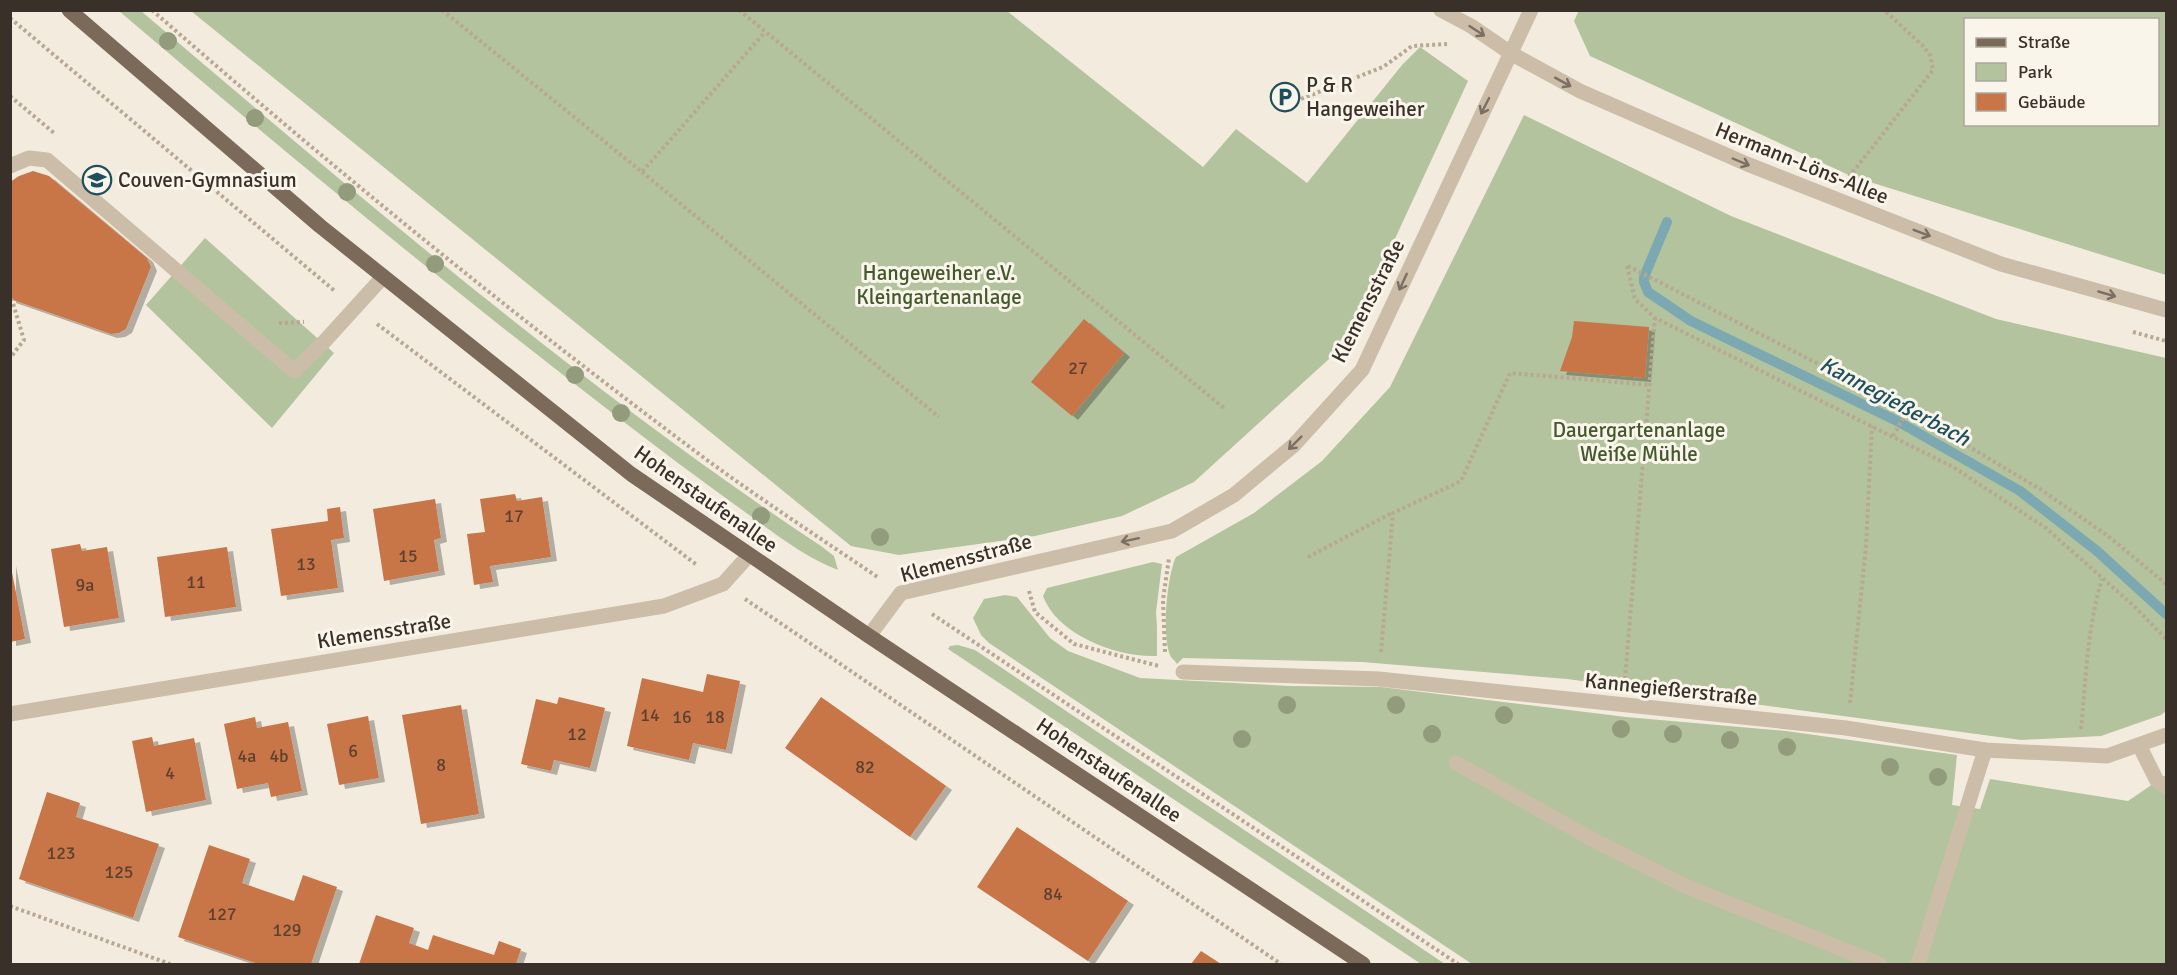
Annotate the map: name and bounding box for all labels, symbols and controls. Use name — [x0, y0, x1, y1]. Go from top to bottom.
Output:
legend — [1964, 18, 2159, 126]
one-way arrow — [1468, 25, 1485, 37]
text: Straße — [2018, 31, 2070, 53]
text: Park — [2018, 61, 2053, 83]
place label: P & R Hangeweiher — [1306, 72, 1425, 122]
one-way arrow — [1554, 76, 1571, 88]
parking icon: P & R Hangeweiher — [1269, 81, 1301, 113]
text: Gebäude — [2018, 91, 2086, 113]
one-way arrow — [1479, 97, 1491, 115]
street label: Hermann-Löns-Allee — [1711, 116, 1893, 210]
one-way arrow — [1731, 156, 1749, 168]
school or university icon: Couven-Gymnasium — [81, 164, 113, 196]
place label: Couven-Gymnasium — [118, 167, 297, 193]
one-way arrow — [1912, 229, 1931, 240]
street label: Klemensstraße — [1326, 235, 1410, 367]
park label: Hangeweiher e.V. Kleingartenanlage — [856, 260, 1022, 310]
one-way arrow — [1396, 273, 1408, 291]
one-way arrow — [2097, 288, 2116, 300]
water label: Kannegießerbach — [1816, 350, 1975, 452]
house number: 27 — [1068, 357, 1088, 379]
park label: Dauergartenanlage Weiße Mühle — [1552, 417, 1726, 467]
one-way arrow — [1288, 435, 1303, 450]
street label: Hohenstaufenallee — [629, 440, 783, 558]
house number: 17 — [504, 505, 524, 527]
street label: Klemensstraße — [897, 528, 1035, 588]
one-way arrow — [1121, 535, 1140, 546]
house number: 15 — [398, 545, 418, 567]
house number: 13 — [296, 553, 316, 575]
house number: 11 — [186, 571, 206, 593]
house number: 9a — [76, 574, 94, 596]
street label: Klemensstraße — [315, 608, 453, 654]
street label: Kannegießerstraße — [1583, 667, 1759, 711]
house number: 14 — [640, 704, 660, 726]
house number: 16 — [672, 706, 692, 728]
house number: 18 — [705, 706, 725, 728]
street label: Hohenstaufenallee — [1031, 712, 1187, 828]
house number: 12 — [567, 723, 587, 745]
house number: 6 — [348, 740, 358, 762]
house number: 4a — [238, 745, 256, 767]
house number: 4b — [269, 745, 289, 767]
house number: 8 — [436, 754, 446, 776]
house number: 82 — [855, 756, 875, 778]
house number: 4 — [165, 762, 175, 784]
house number: 123 — [46, 842, 76, 864]
house number: 125 — [104, 861, 134, 883]
house number: 84 — [1043, 883, 1063, 905]
house number: 127 — [207, 903, 237, 925]
house number: 129 — [272, 919, 302, 941]

